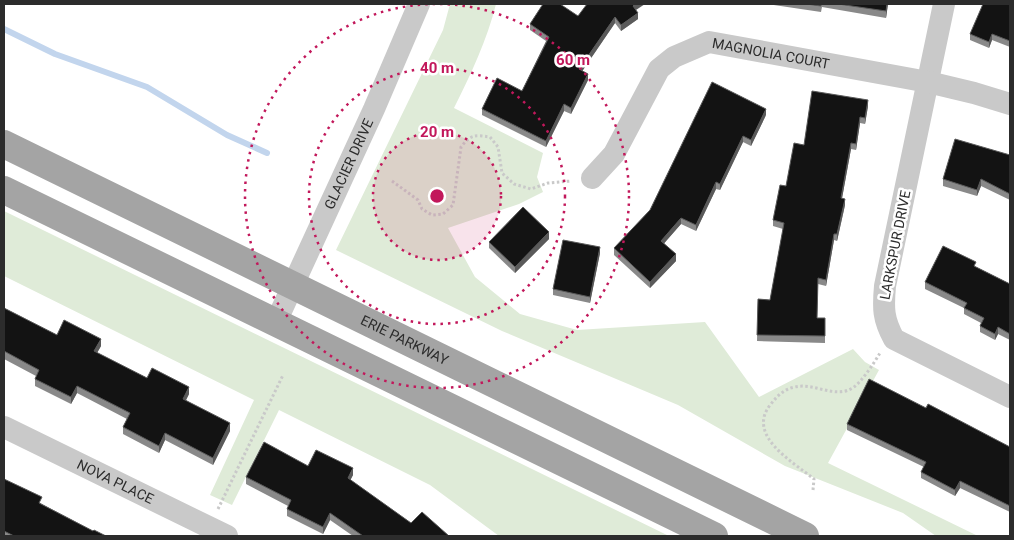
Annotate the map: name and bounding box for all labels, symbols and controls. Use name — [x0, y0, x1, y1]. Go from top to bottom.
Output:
street label: MAGNOLIA COURT — [711, 35, 832, 72]
text: 60 m — [556, 51, 590, 69]
text: 40 m — [420, 59, 454, 77]
street label: GLACIER DRIVE — [321, 116, 376, 212]
text: 20 m — [420, 123, 454, 141]
centre of rings — [428, 187, 446, 205]
street label: LARKSPUR DRIVE — [877, 189, 913, 301]
street label: ERIE PARKWAY — [358, 312, 451, 368]
street label: NOVA PLACE — [75, 456, 156, 507]

